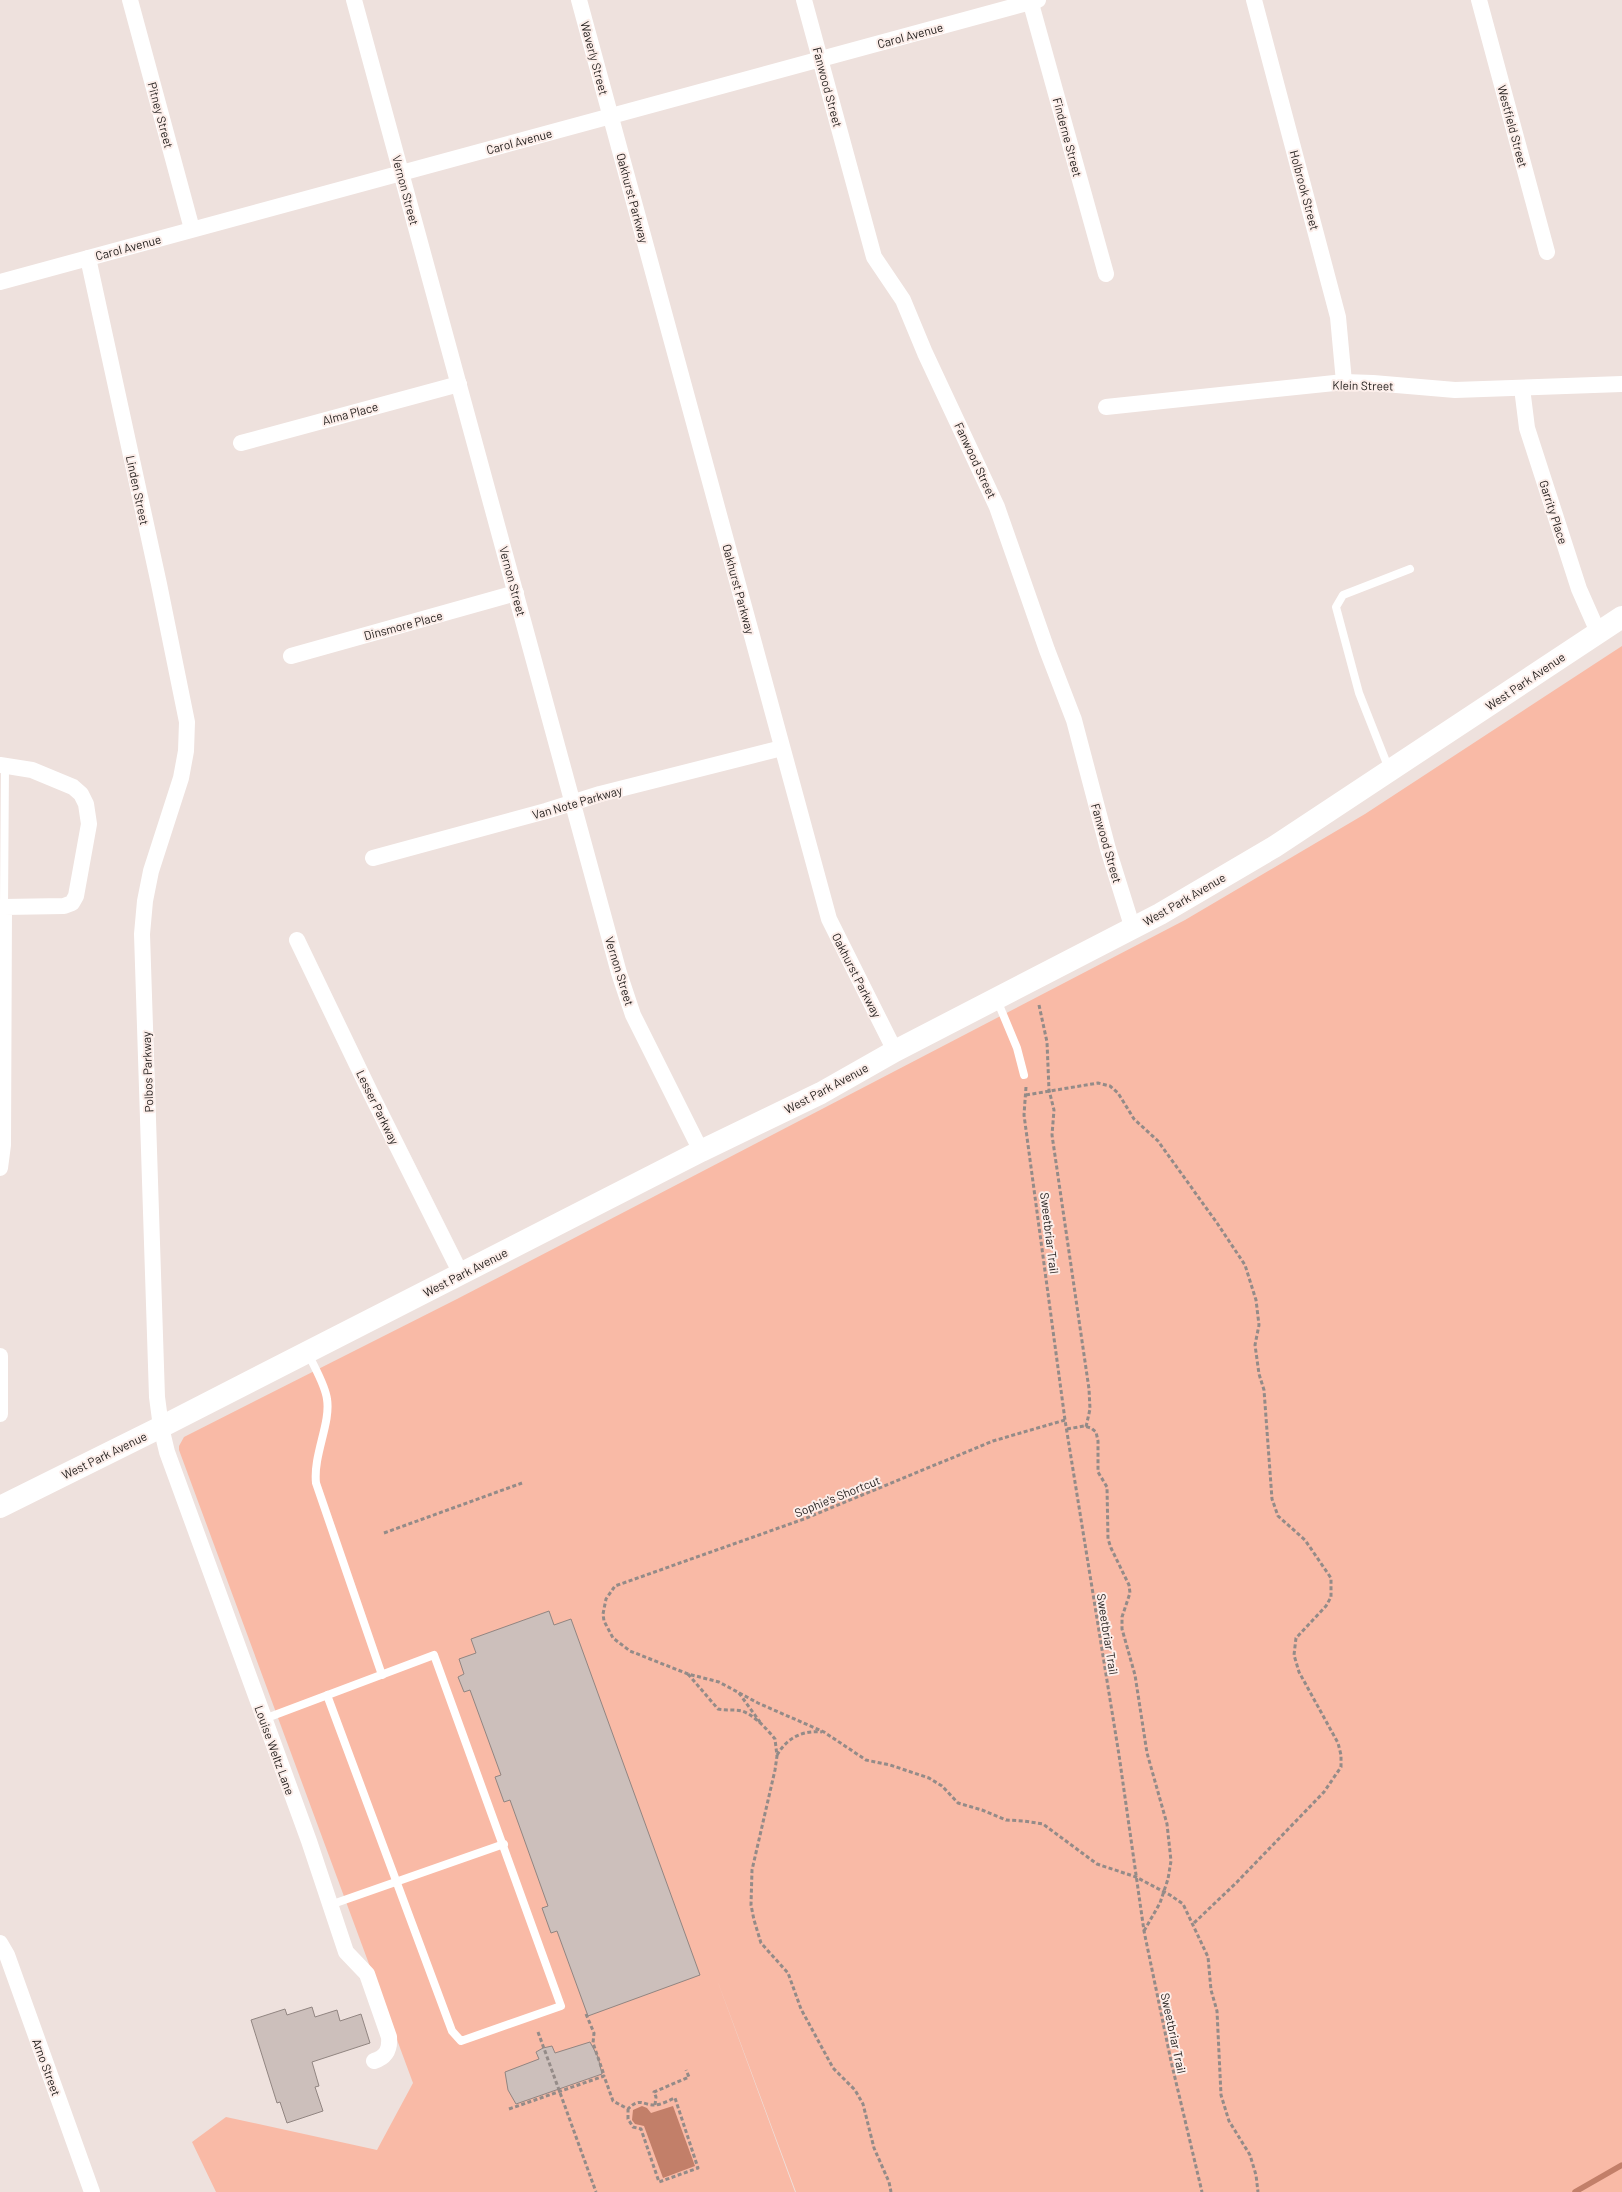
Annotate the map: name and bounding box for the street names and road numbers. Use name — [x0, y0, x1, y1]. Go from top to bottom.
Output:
street label: Waverly Street — [578, 20, 612, 96]
street label: Carol Avenue — [876, 20, 944, 50]
street label: Fanwood Street — [811, 46, 845, 128]
street label: Pitney Street — [145, 80, 177, 150]
street label: Westfield Street — [1495, 83, 1531, 169]
street label: Finderne Street — [1051, 96, 1085, 178]
street label: Carol Avenue — [485, 126, 553, 156]
street label: Holbrook Street — [1288, 148, 1322, 232]
street label: Oakhurst Parkway — [614, 151, 652, 245]
street label: Vernon Street — [390, 154, 422, 226]
street label: Carol Avenue — [94, 232, 162, 262]
street label: Klein Street — [1332, 377, 1394, 393]
street label: Alma Place — [321, 399, 379, 427]
street label: Fanwood Street — [952, 420, 1000, 500]
street label: Linden Street — [124, 454, 152, 526]
street label: Garrity Place — [1537, 478, 1571, 546]
street label: Oakhurst Parkway — [720, 542, 758, 636]
street label: Vernon Street — [497, 545, 529, 617]
street label: Dinsmore Place — [362, 608, 444, 642]
street label: West Park Avenue — [1483, 649, 1567, 713]
street label: Van Note Parkway — [530, 782, 624, 822]
street label: Fanwood Street — [1089, 802, 1125, 884]
street label: West Park Avenue — [1140, 870, 1228, 928]
street label: Oakhurst Parkway — [830, 930, 885, 1020]
street label: Vernon Street — [603, 935, 637, 1007]
street label: Polbos Parkway — [139, 1031, 155, 1113]
street label: West Park Avenue — [782, 1060, 870, 1116]
street label: Lesser Parkway — [354, 1067, 402, 1147]
street label: Sweetbriar Trail — [1038, 1191, 1062, 1275]
street label: West Park Avenue — [420, 1245, 510, 1299]
street label: West Park Avenue — [59, 1428, 149, 1482]
street label: Sophie's Shortcut — [792, 1472, 882, 1520]
street label: Sweetbriar Trail — [1095, 1592, 1121, 1676]
street label: Louise Weltz Lane — [252, 1703, 298, 1797]
street label: Sweetbriar Trail — [1159, 1991, 1189, 2075]
street label: Arno Street — [30, 2037, 64, 2097]

